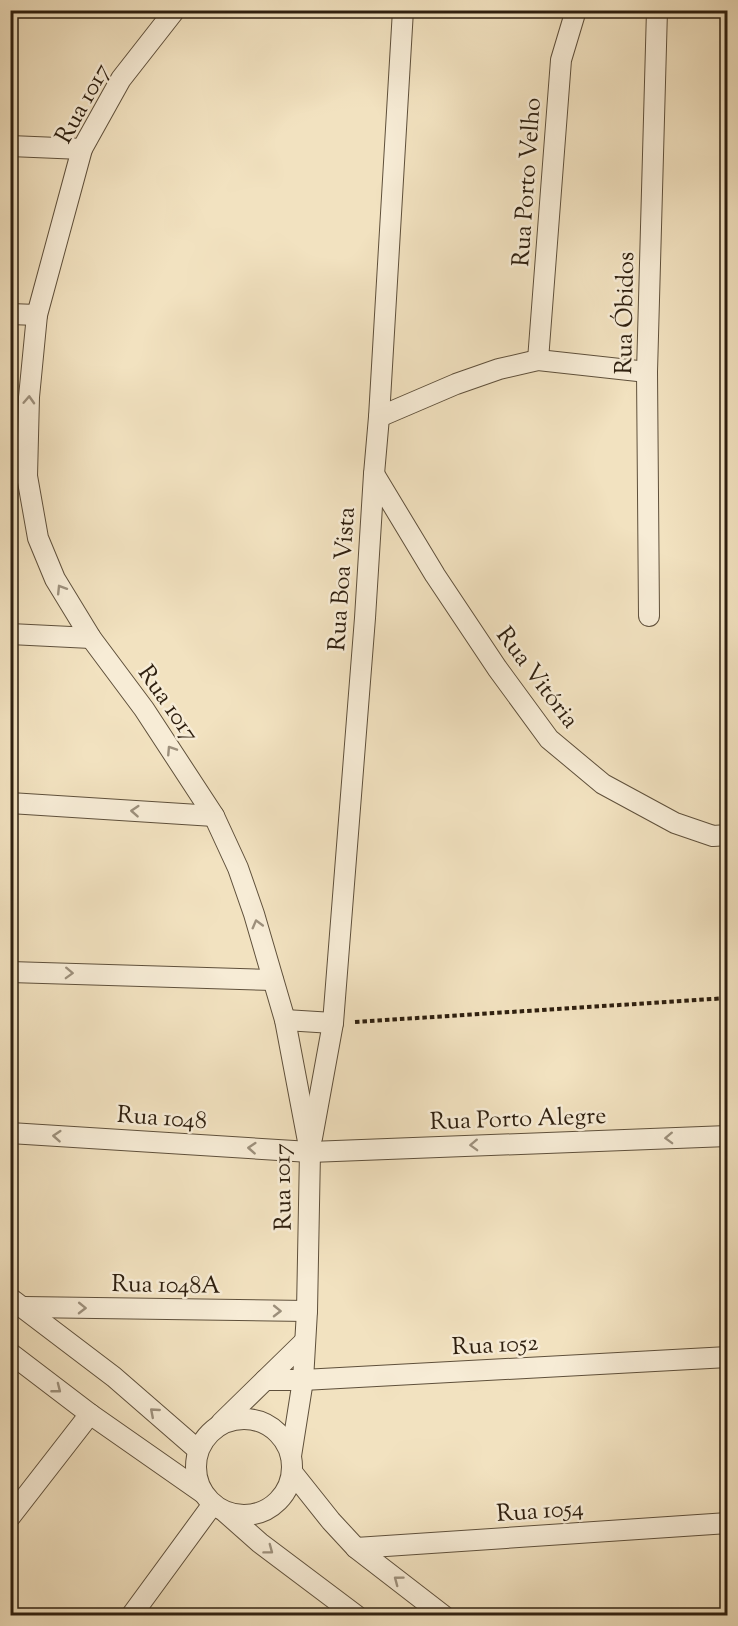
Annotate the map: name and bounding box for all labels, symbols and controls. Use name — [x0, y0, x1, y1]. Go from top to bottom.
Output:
street label: Rua 1017 — [48, 58, 120, 150]
street label: Rua Porto Velho — [505, 96, 551, 268]
street label: Rua Óbidos — [608, 251, 644, 375]
one-way arrow — [23, 396, 36, 405]
street label: Rua Boa Vista — [321, 506, 365, 652]
one-way arrow — [57, 585, 69, 595]
street label: Rua Vitória — [487, 620, 586, 736]
street label: Rua 1017 — [128, 659, 206, 750]
one-way arrow — [167, 746, 178, 757]
one-way arrow — [130, 804, 139, 817]
one-way arrow — [252, 919, 264, 930]
one-way arrow — [64, 967, 73, 980]
street label: Rua 1048 — [116, 1099, 208, 1139]
street label: Rua Porto Alegre — [429, 1100, 607, 1140]
one-way arrow — [53, 1130, 62, 1143]
one-way arrow — [665, 1132, 674, 1144]
one-way arrow — [470, 1139, 479, 1152]
one-way arrow — [247, 1142, 256, 1155]
street label: Rua 1017 — [266, 1143, 302, 1231]
street label: Rua 1048A — [111, 1268, 221, 1304]
one-way arrow — [78, 1302, 87, 1314]
one-way arrow — [273, 1305, 282, 1317]
street label: Rua 1052 — [451, 1327, 539, 1365]
one-way arrow — [50, 1381, 61, 1392]
one-way arrow — [150, 1408, 161, 1419]
street label: Rua 1054 — [495, 1492, 585, 1532]
one-way arrow — [263, 1543, 274, 1554]
one-way arrow — [394, 1576, 405, 1587]

